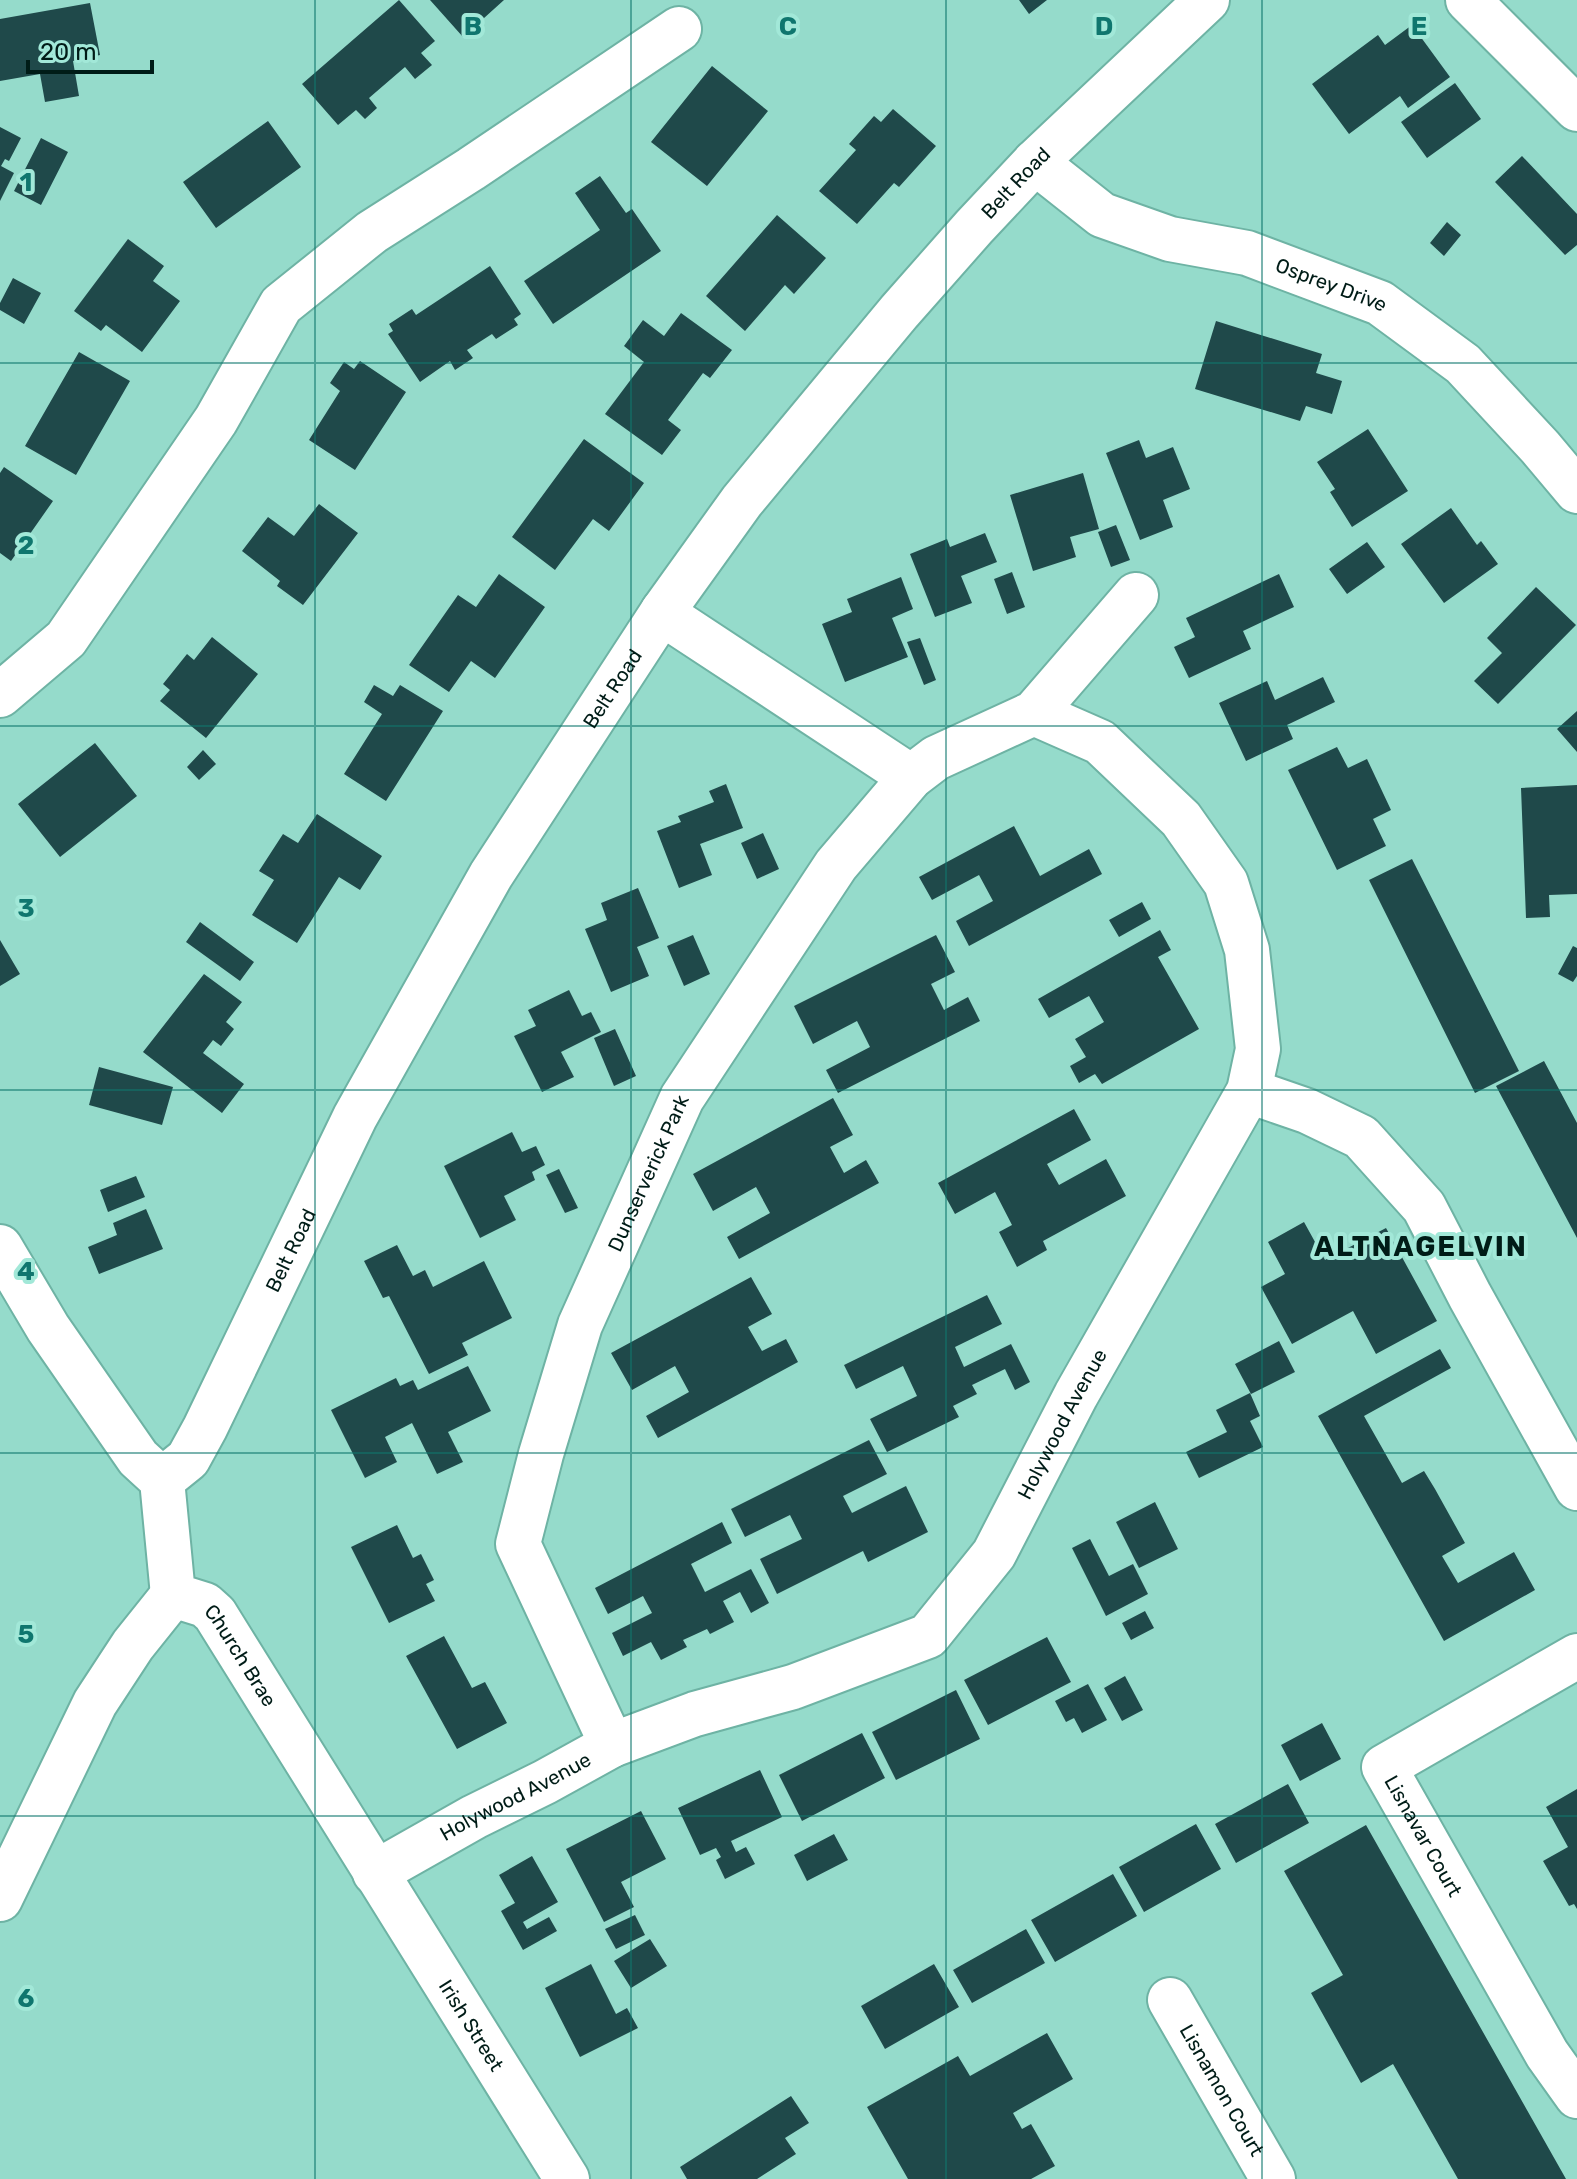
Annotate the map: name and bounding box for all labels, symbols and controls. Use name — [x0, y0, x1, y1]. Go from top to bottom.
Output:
text: B — [464, 11, 482, 42]
text: C — [779, 11, 797, 42]
text: D — [1095, 11, 1113, 42]
text: E — [1411, 11, 1427, 42]
scale bar — [28, 24, 152, 74]
text: 20 m — [40, 38, 97, 66]
street label: Belt Road — [976, 142, 1055, 224]
text: 1 — [20, 167, 32, 198]
street label: Osprey Drive — [1272, 253, 1393, 317]
text: 2 — [18, 530, 34, 561]
street label: Belt Road — [578, 645, 647, 733]
text: 3 — [17, 893, 35, 924]
street label: Dunserverick Park — [603, 1091, 694, 1255]
street label: Belt Road — [260, 1205, 321, 1296]
district label: ALTNAGELVIN — [1314, 1230, 1528, 1263]
text: 4 — [17, 1256, 35, 1287]
street label: Holywood Avenue — [1012, 1345, 1112, 1503]
street label: Church Brae — [200, 1599, 282, 1711]
text: 5 — [18, 1619, 34, 1650]
street label: Holywood Avenue — [436, 1747, 595, 1846]
street label: Lisnavar Court — [1379, 1771, 1467, 1901]
street label: Irish Street — [434, 1975, 509, 2076]
text: 6 — [18, 1983, 35, 2014]
street label: Lisnamon Court — [1175, 2020, 1269, 2160]

